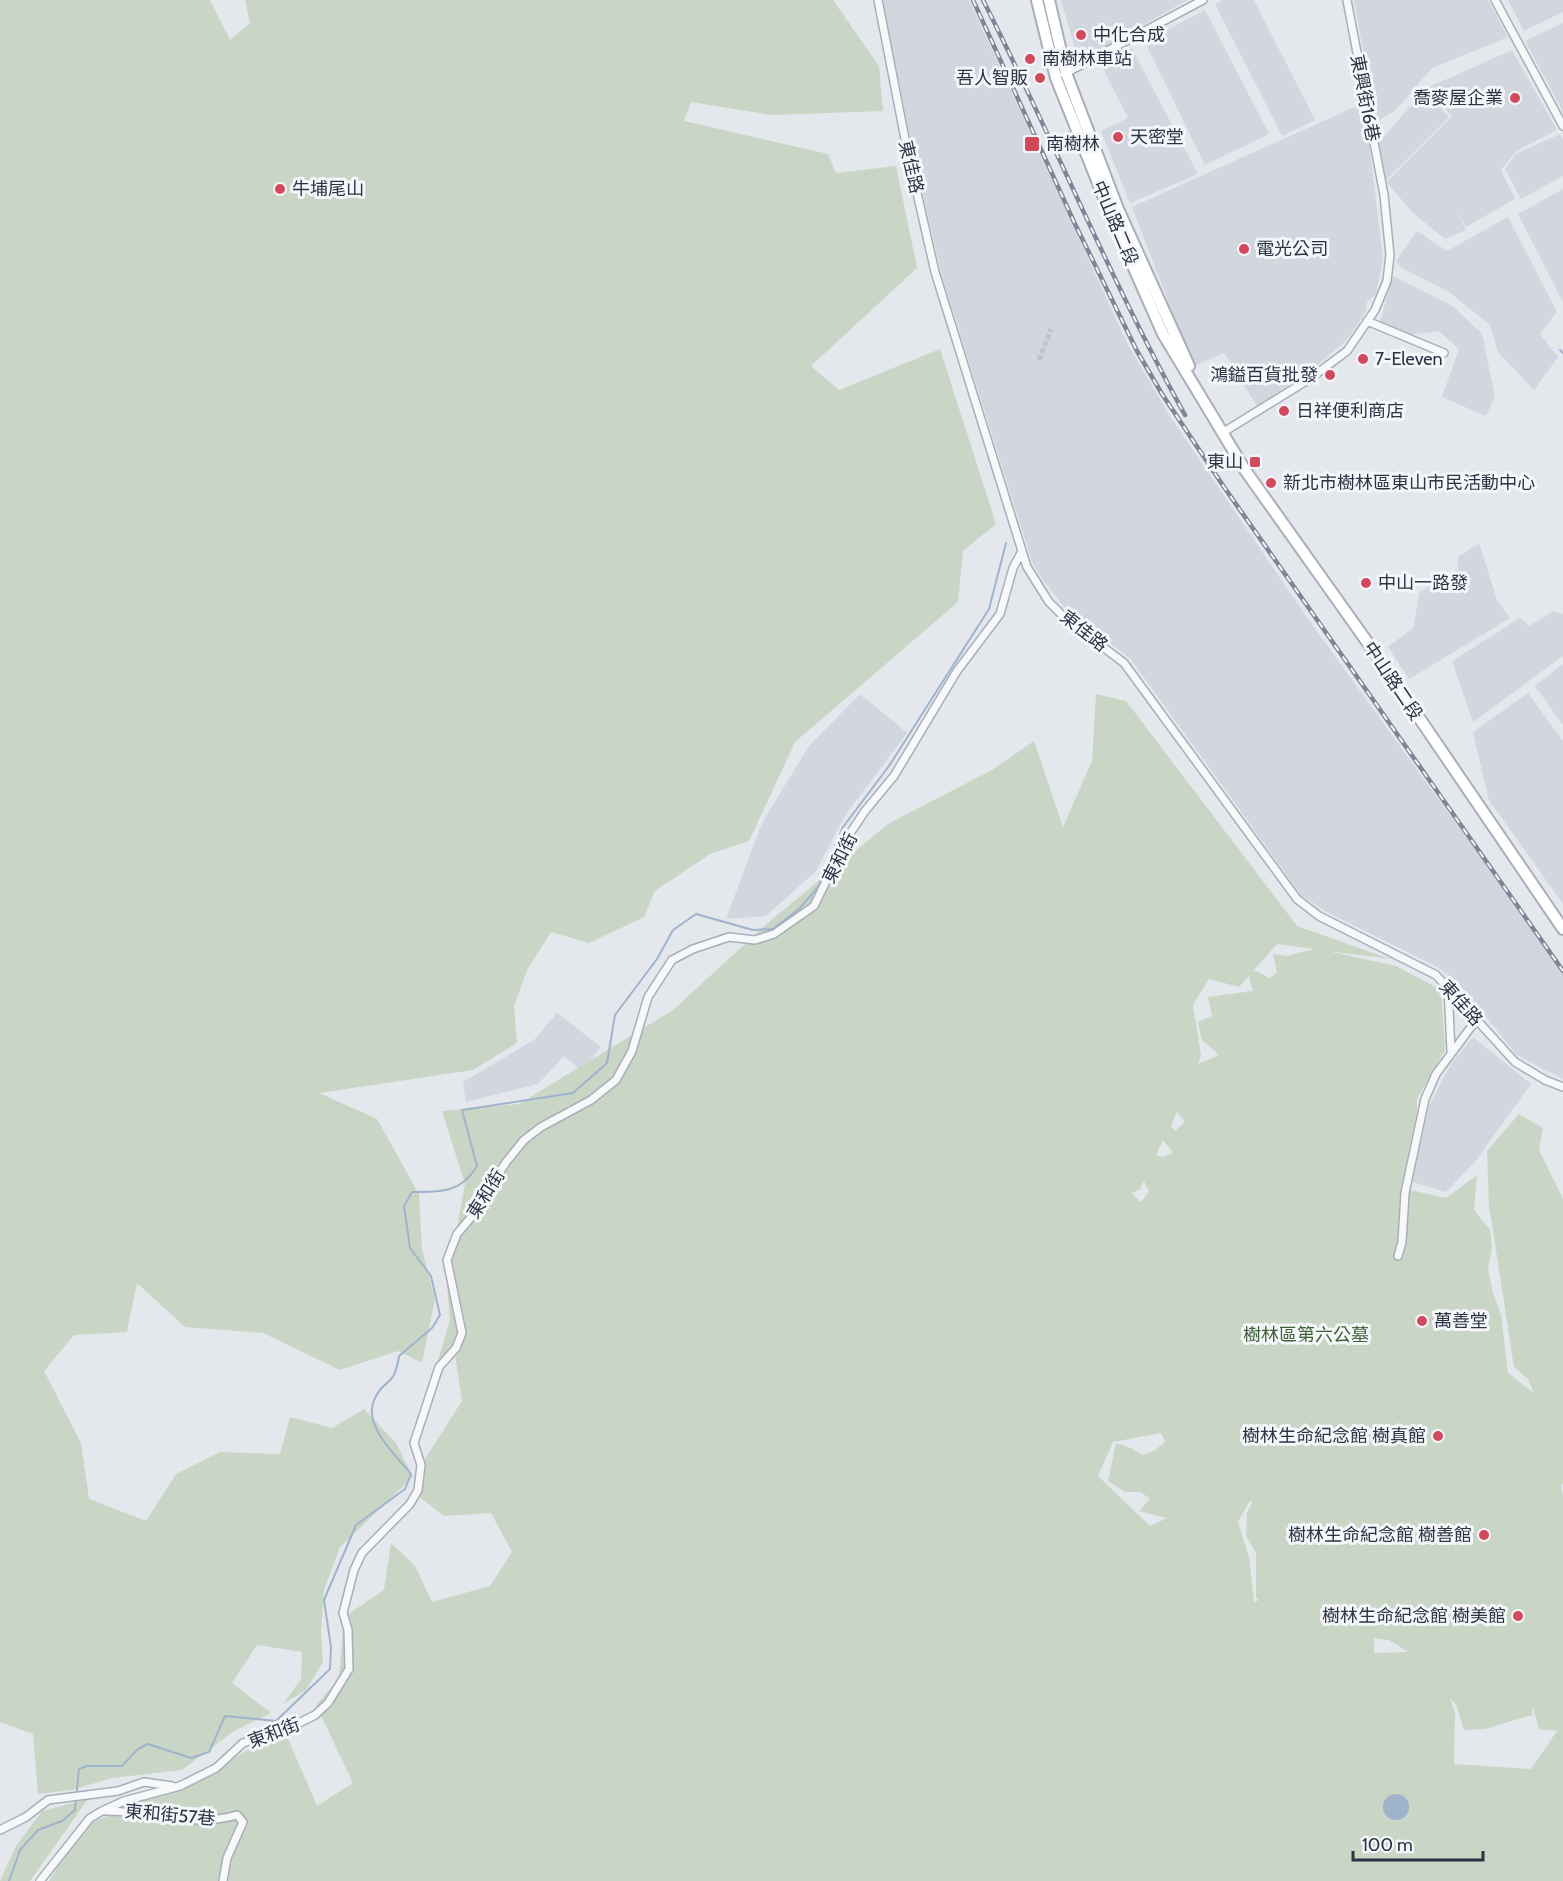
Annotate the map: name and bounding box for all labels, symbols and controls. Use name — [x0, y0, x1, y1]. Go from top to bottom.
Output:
place label: 中化合成 — [1093, 24, 1165, 46]
marker: 中化合成 — [1074, 28, 1088, 42]
place label: 南樹林車站 — [1042, 48, 1132, 70]
marker: 南樹林車站 — [1023, 52, 1037, 66]
street label: 東興街16巷 — [1346, 53, 1384, 143]
place label: 吾人智販 — [956, 67, 1028, 89]
marker: 吾人智販 — [1033, 71, 1047, 85]
place label: 喬麥屋企業 — [1413, 87, 1503, 109]
marker: 喬麥屋企業 — [1508, 91, 1522, 105]
place label: 天密堂 — [1130, 126, 1184, 148]
marker: 天密堂 — [1111, 130, 1125, 144]
place label: 南樹林 — [1046, 133, 1100, 155]
marker: 南樹林 — [1023, 135, 1041, 153]
street label: 東佳路 — [894, 138, 928, 196]
street label: 中山路二段 — [1087, 177, 1143, 269]
place label: 牛埔尾山 — [292, 178, 364, 200]
marker: 牛埔尾山 — [273, 182, 287, 196]
place label: 電光公司 — [1256, 238, 1328, 260]
marker: 電光公司 — [1237, 242, 1251, 256]
place label: 7-Eleven — [1375, 348, 1443, 370]
marker: 7-Eleven — [1356, 352, 1370, 366]
place label: 鴻鎰百貨批發 — [1210, 364, 1318, 386]
marker: 鴻鎰百貨批發 — [1323, 368, 1337, 382]
place label: 日祥便利商店 — [1296, 400, 1404, 422]
marker: 日祥便利商店 — [1277, 404, 1291, 418]
place label: 東山 — [1207, 451, 1243, 473]
marker: 東山 — [1248, 455, 1262, 469]
place label: 新北市樹林區東山市民活動中心 — [1283, 472, 1535, 494]
marker: 新北市樹林區東山市民活動中心 — [1264, 476, 1278, 490]
place label: 中山一路發 — [1378, 572, 1468, 594]
marker: 中山一路發 — [1359, 576, 1373, 590]
street label: 東佳路 — [1056, 606, 1112, 656]
street label: 中山路二段 — [1359, 638, 1427, 724]
street label: 東和街 — [818, 829, 862, 887]
street label: 東佳路 — [1435, 976, 1487, 1030]
street label: 東和街 — [462, 1165, 510, 1223]
place label: 萬善堂 — [1434, 1310, 1488, 1332]
marker: 萬善堂 — [1415, 1314, 1429, 1328]
park label: 樹林區第六公墓 — [1243, 1324, 1369, 1346]
place label: 樹林生命紀念館 樹真館 — [1242, 1425, 1426, 1447]
marker: 樹林生命紀念館 樹真館 — [1431, 1429, 1445, 1443]
place label: 樹林生命紀念館 樹善館 — [1288, 1524, 1472, 1546]
marker: 樹林生命紀念館 樹善館 — [1477, 1528, 1491, 1542]
place label: 樹林生命紀念館 樹美館 — [1322, 1605, 1506, 1627]
marker: 樹林生命紀念館 樹美館 — [1511, 1609, 1525, 1623]
street label: 東和街 — [245, 1713, 303, 1753]
street label: 東和街57巷 — [124, 1800, 216, 1830]
scale bar — [1353, 1824, 1484, 1862]
text: 100 m — [1362, 1834, 1413, 1856]

